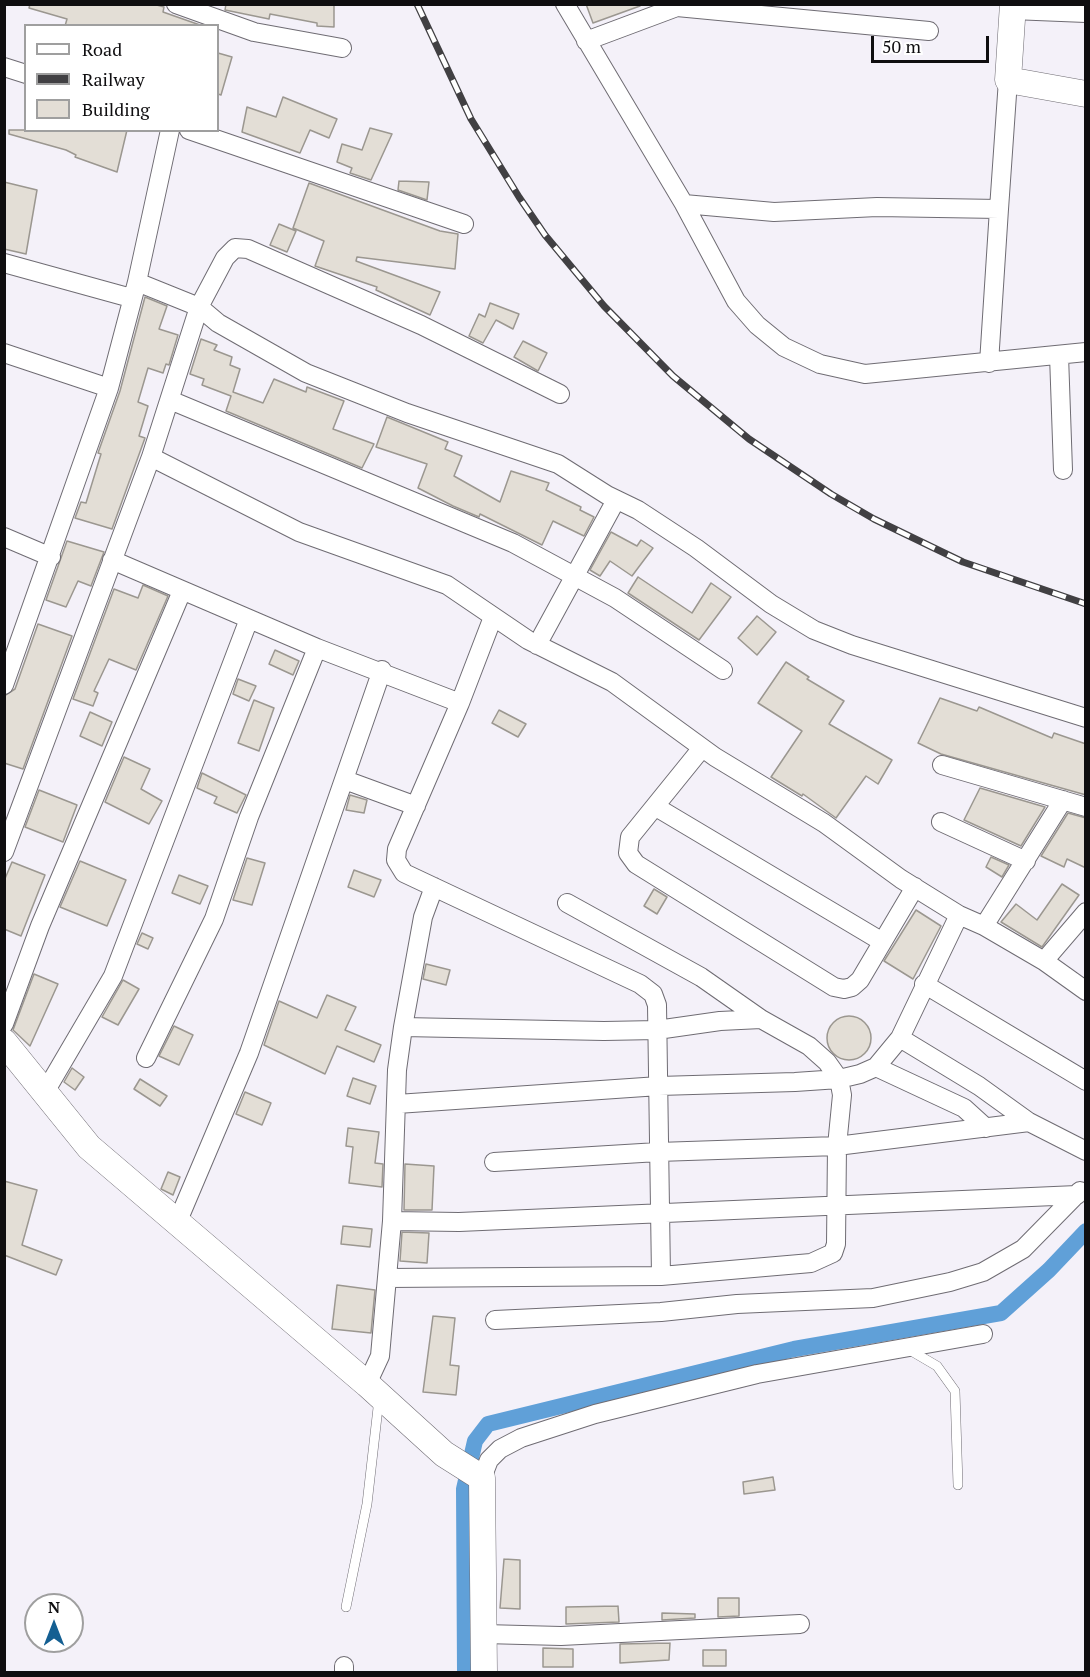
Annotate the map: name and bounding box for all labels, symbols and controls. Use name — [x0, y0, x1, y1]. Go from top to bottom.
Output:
legend — [24, 24, 219, 132]
scale bar — [874, 24, 992, 62]
text: 50 m — [882, 34, 921, 58]
text: Road — [82, 37, 122, 61]
text: Railway — [82, 67, 145, 91]
text: Building — [82, 97, 150, 121]
north arrow — [24, 1593, 84, 1653]
text: N — [48, 1596, 60, 1618]

